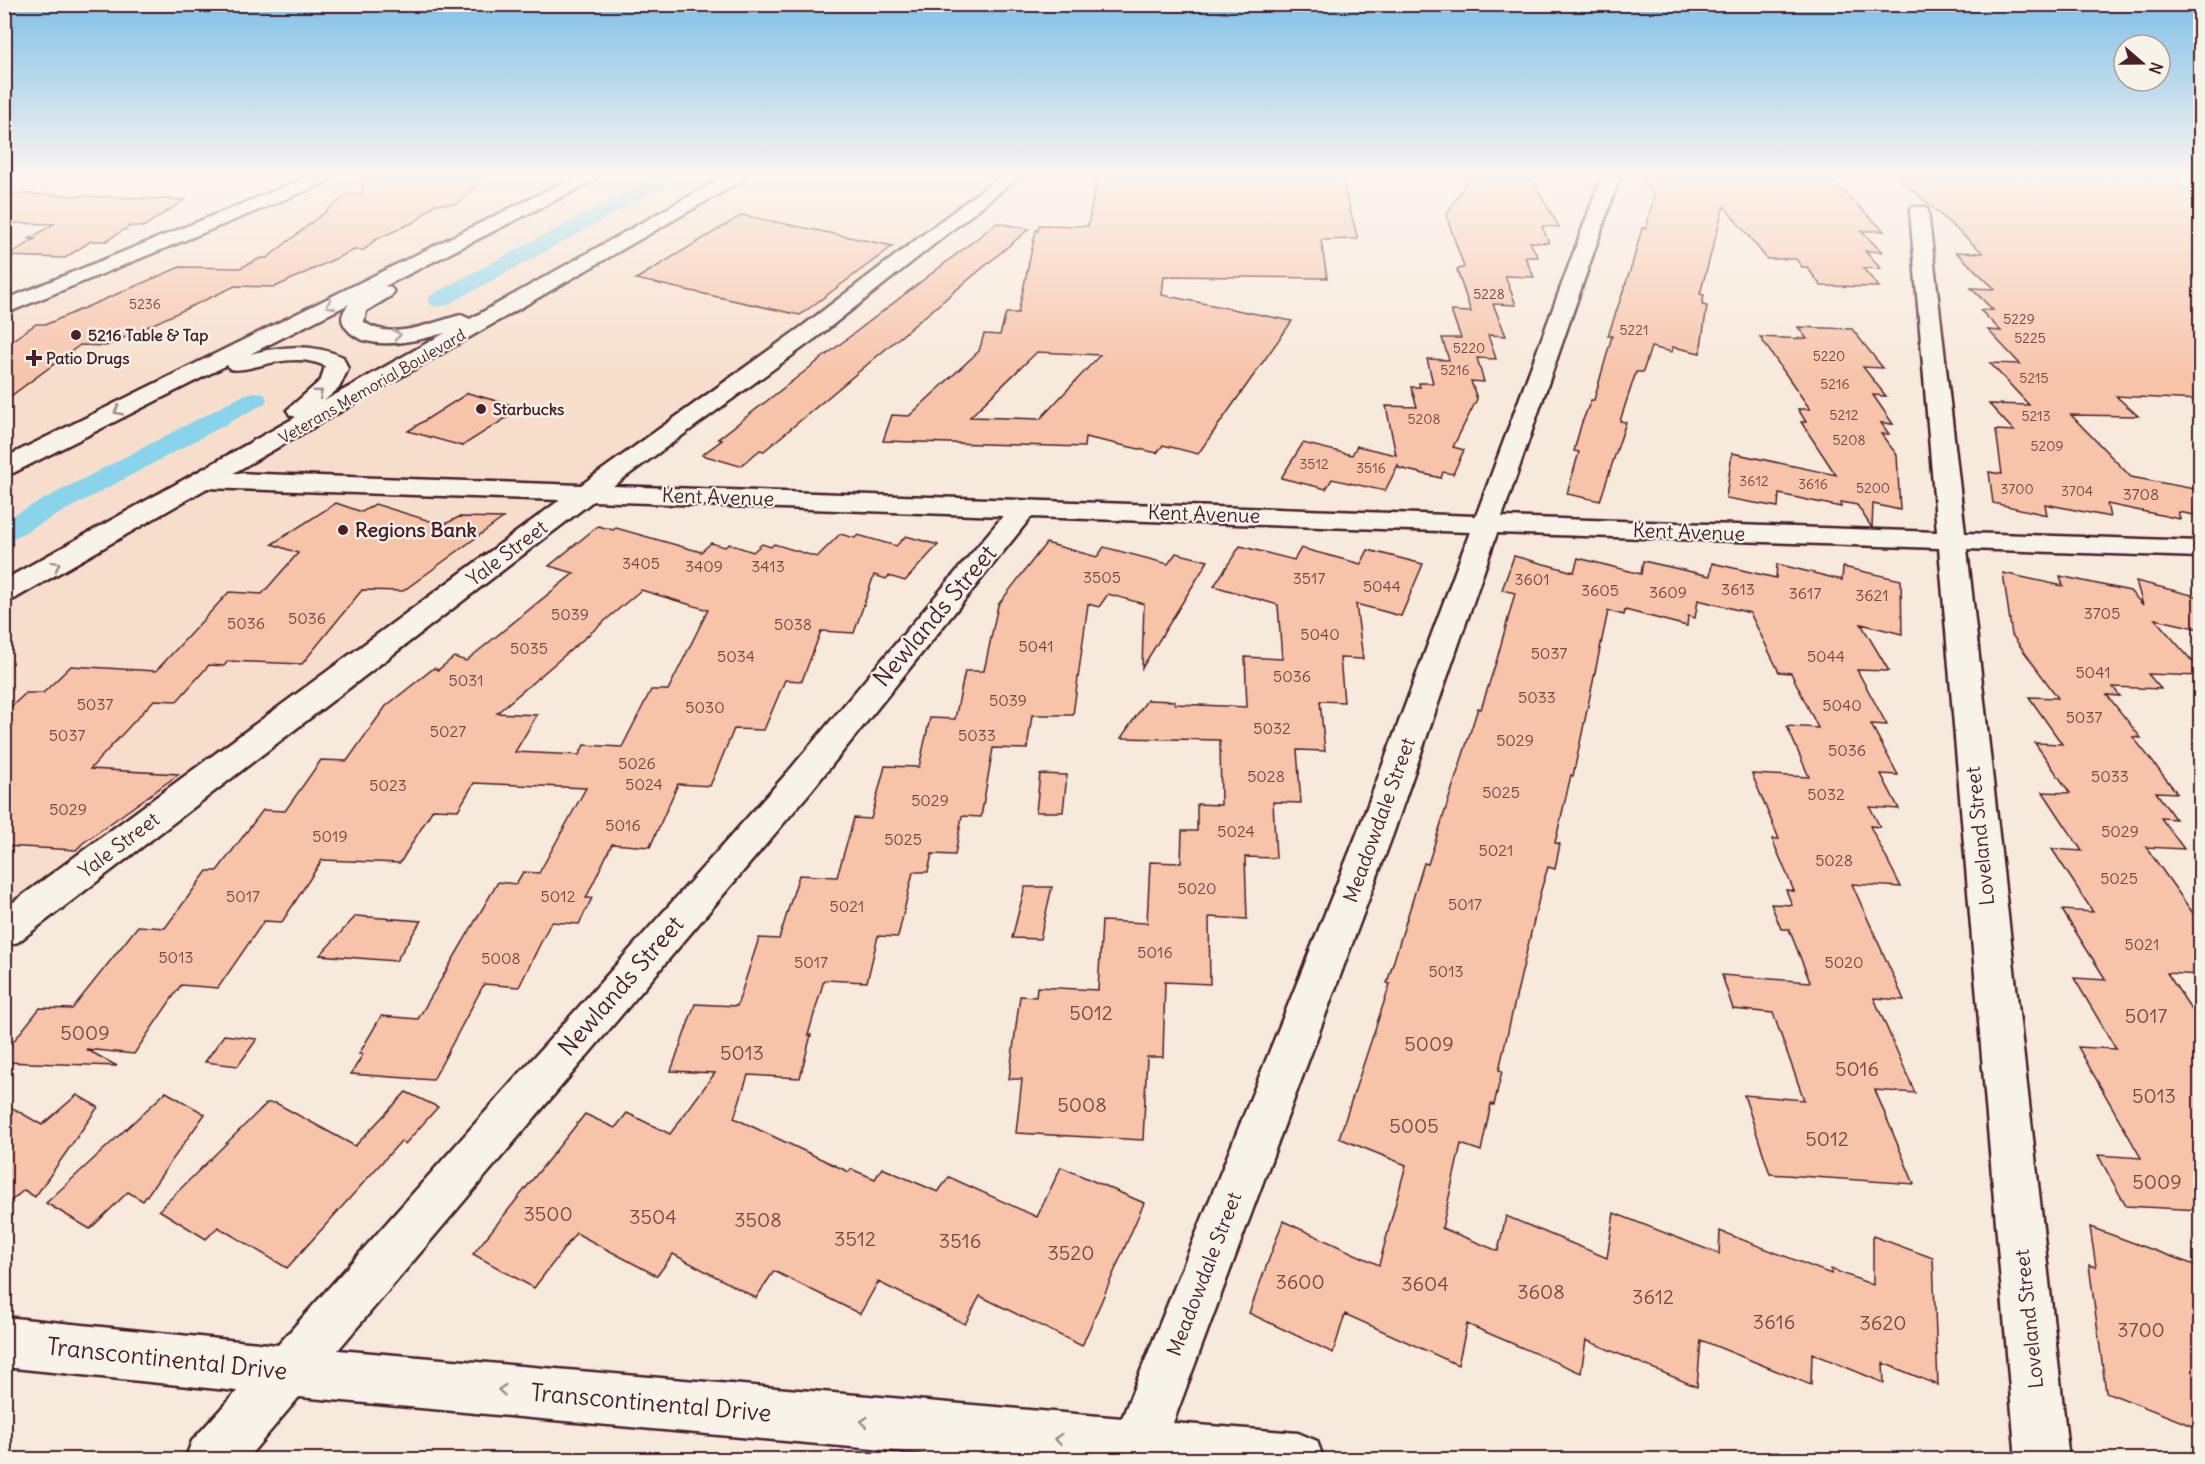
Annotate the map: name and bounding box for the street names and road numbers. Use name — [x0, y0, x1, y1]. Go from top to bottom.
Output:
street label: Veterans Memorial Boulevard — [275, 324, 469, 448]
street label: Kent Avenue — [661, 482, 775, 511]
street label: Kent Avenue — [1147, 499, 1261, 528]
street label: Yale Street — [461, 514, 552, 591]
street label: Kent Avenue — [1632, 517, 1746, 546]
street label: Newlands Street — [866, 538, 1002, 692]
street label: Meadowdale Street — [1337, 734, 1420, 906]
street label: Loveland Street — [1960, 765, 1999, 907]
street label: Yale Street — [73, 806, 164, 883]
street label: Newlands Street — [551, 909, 689, 1062]
street label: Meadowdale Street — [1161, 1188, 1246, 1359]
street label: Loveland Street — [2009, 1248, 2048, 1390]
street label: Transcontinental Drive — [45, 1330, 289, 1386]
street label: Transcontinental Drive — [529, 1377, 773, 1427]

